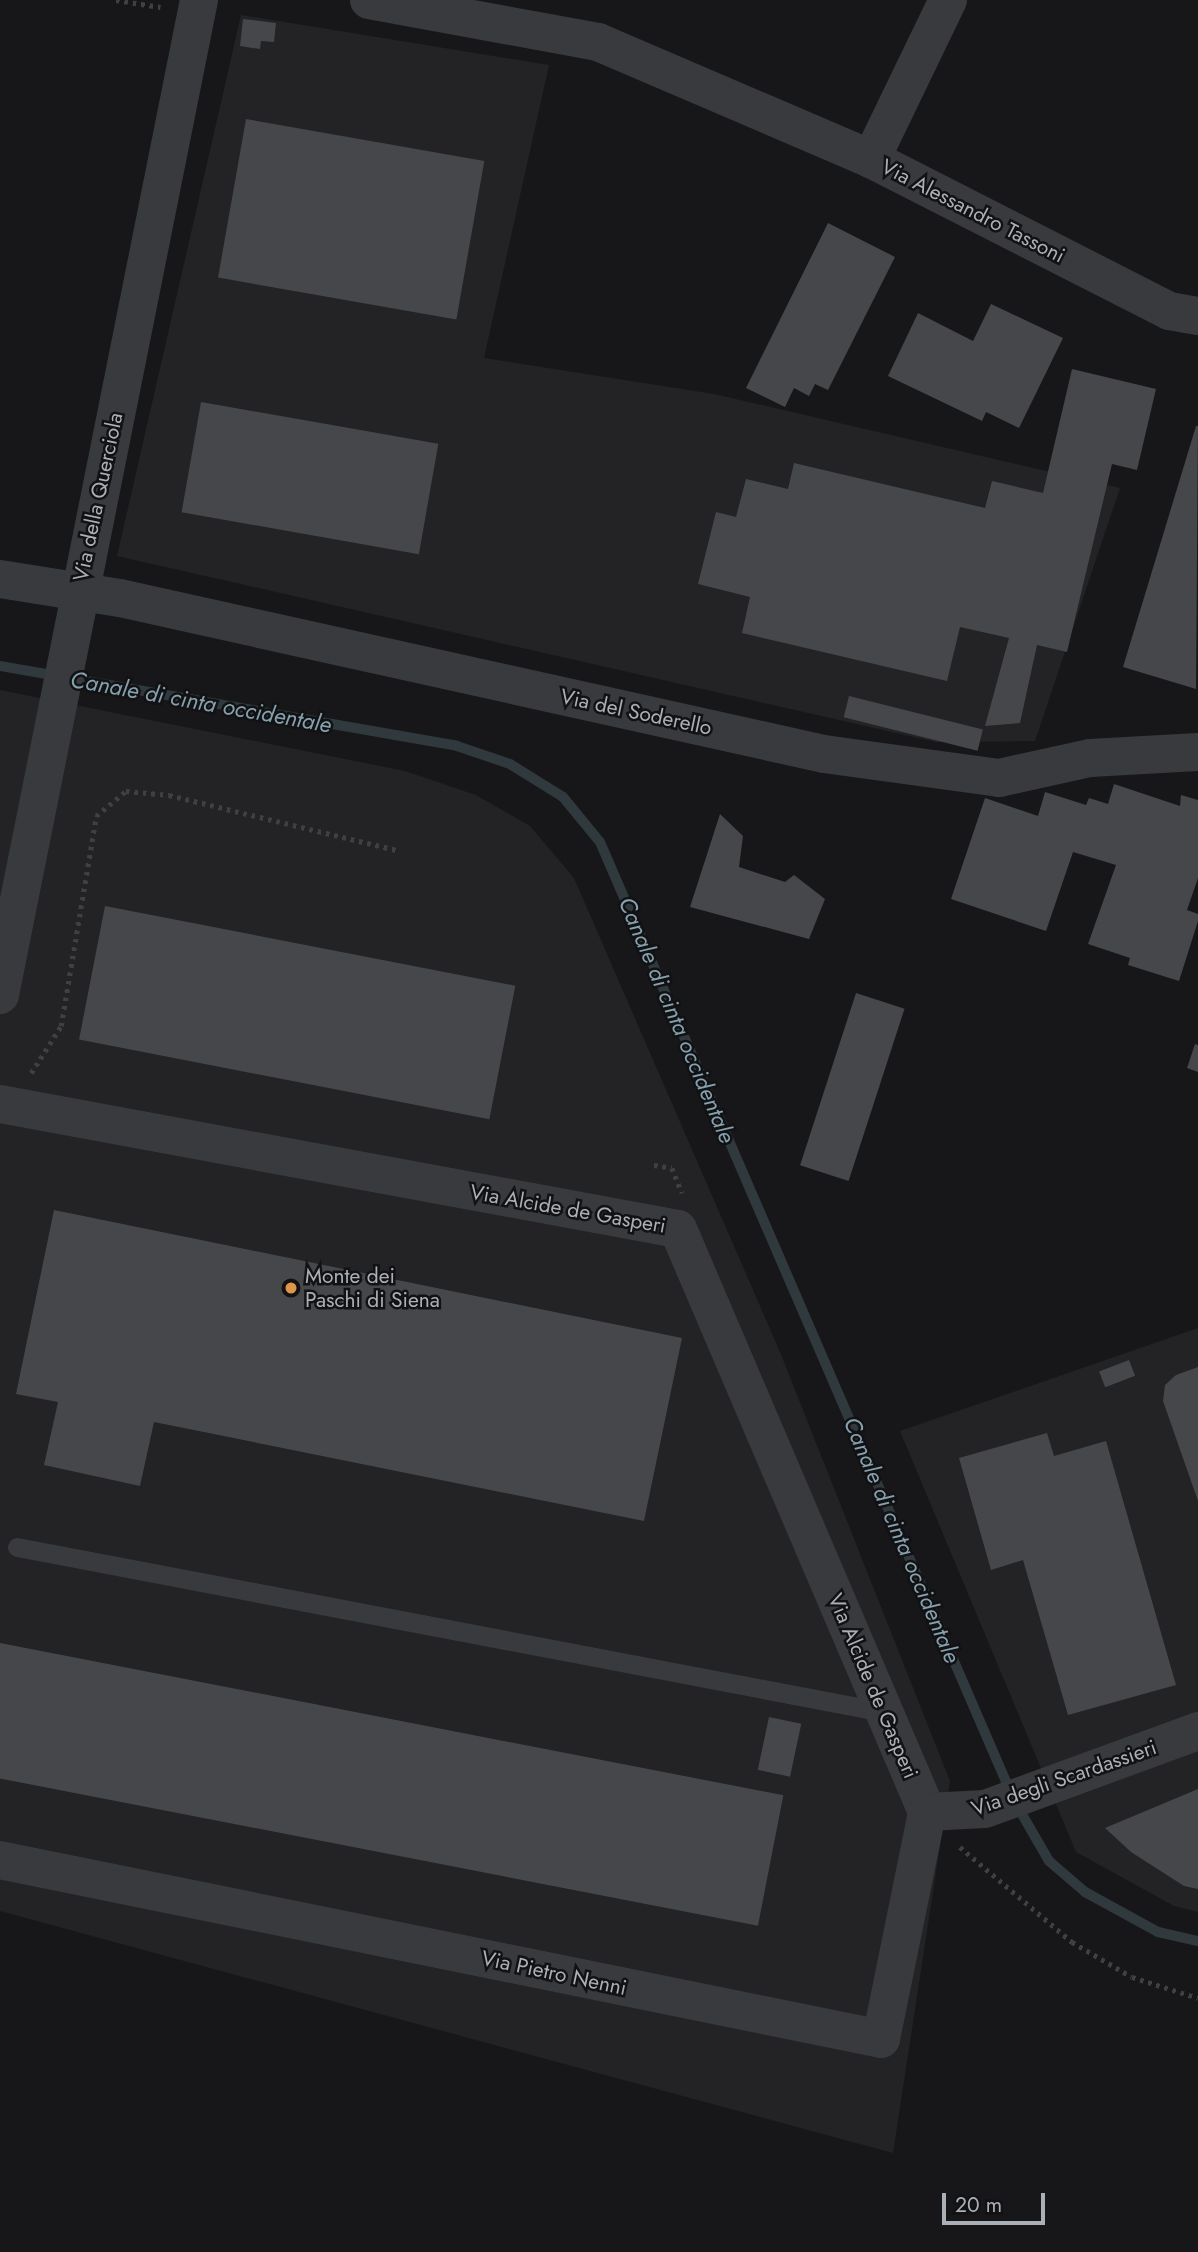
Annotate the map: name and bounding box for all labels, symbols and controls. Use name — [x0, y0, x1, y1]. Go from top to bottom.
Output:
street label: Via Alessandro Tassoni — [877, 154, 1069, 268]
street label: Via della Querciola — [68, 410, 128, 584]
water label: Canale di cinta occidentale — [68, 665, 334, 739]
street label: Via del Soderello — [558, 684, 714, 740]
water label: Canale di cinta occidentale — [613, 893, 741, 1147]
street label: Via Alcide de Gasperi — [468, 1179, 668, 1239]
place label: Monte dei Paschi di Siena — [305, 1263, 440, 1313]
marker: Monte dei Paschi di Siena — [283, 1280, 299, 1296]
water label: Canale di cinta occidentale — [838, 1413, 966, 1667]
street label: Via Alcide de Gasperi — [823, 1590, 923, 1782]
street label: Via degli Scardassieri — [968, 1735, 1160, 1821]
street label: Via Pietro Nenni — [479, 1945, 629, 2001]
scale bar — [946, 2178, 1049, 2222]
text: 20 m — [955, 2190, 1002, 2220]

